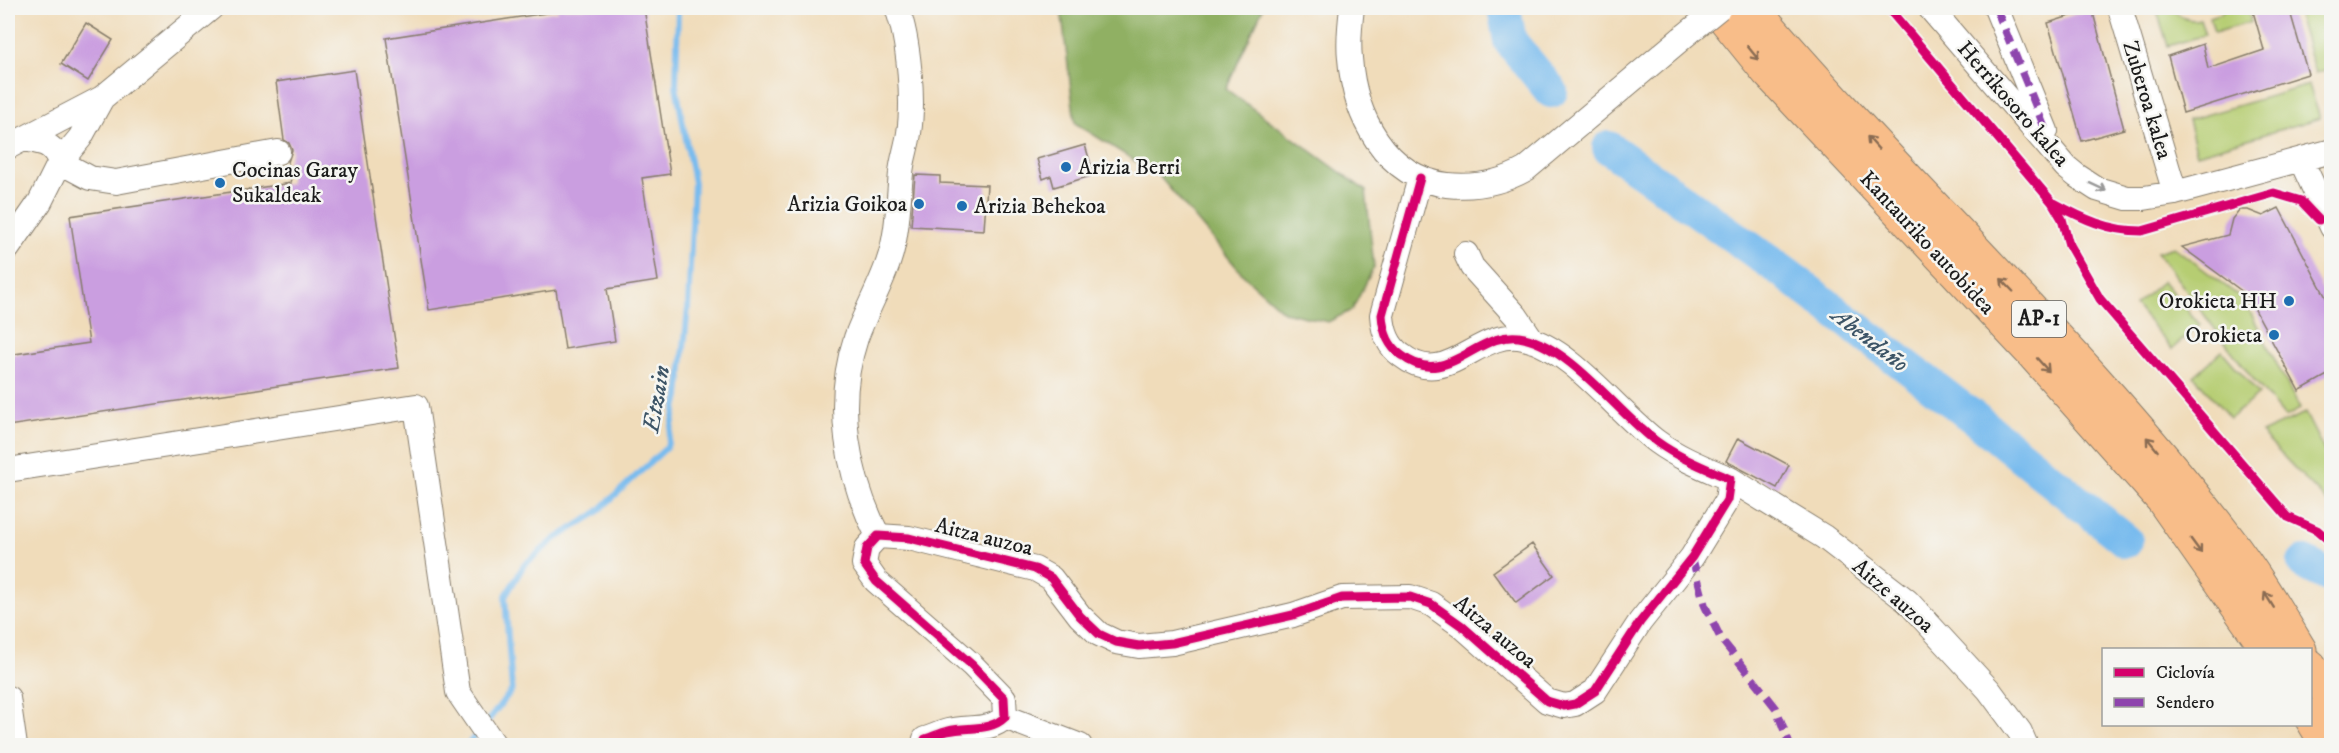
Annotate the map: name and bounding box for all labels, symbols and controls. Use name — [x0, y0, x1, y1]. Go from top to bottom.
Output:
street label: Herrikosoro kalea — [1951, 36, 2075, 173]
street label: Zuberoa kalea — [2116, 38, 2178, 163]
one-way arrow — [1746, 45, 1759, 61]
one-way arrow — [1866, 135, 1880, 150]
place label: Arizia Berri — [1078, 154, 1180, 181]
place label: Cocinas Garay Sukaldeak — [232, 157, 359, 209]
marker: Arizia Berri — [1059, 160, 1073, 174]
street label: Kantauriko autobidea — [1854, 166, 2001, 321]
marker: Cocinas Garay Sukaldeak — [213, 176, 227, 190]
one-way arrow — [2088, 182, 2106, 194]
place label: Arizia Goikoa — [787, 191, 908, 218]
place label: Arizia Behekoa — [974, 193, 1106, 220]
marker: Arizia Goikoa — [912, 197, 926, 211]
marker: Arizia Behekoa — [955, 199, 969, 213]
one-way arrow — [2000, 277, 2014, 292]
place label: Orokieta HH — [2159, 288, 2277, 315]
marker: Orokieta HH — [2282, 294, 2296, 308]
water label: Abendaño — [1823, 299, 1914, 379]
road number: AP-1 — [2012, 301, 2066, 337]
place label: Orokieta — [2186, 322, 2263, 349]
marker: Orokieta — [2267, 328, 2281, 342]
one-way arrow — [2036, 357, 2050, 372]
water label: Etzain — [636, 363, 678, 437]
one-way arrow — [2146, 436, 2159, 452]
street label: Aitza auzoa — [932, 512, 1036, 562]
one-way arrow — [2190, 537, 2202, 553]
street label: Aitze auzoa — [1847, 553, 1940, 639]
street label: Aitza auzoa — [1448, 590, 1542, 675]
one-way arrow — [2263, 592, 2275, 609]
legend — [2102, 648, 2312, 726]
text: Ciclovía — [2156, 662, 2215, 684]
text: Sendero — [2156, 692, 2214, 714]

